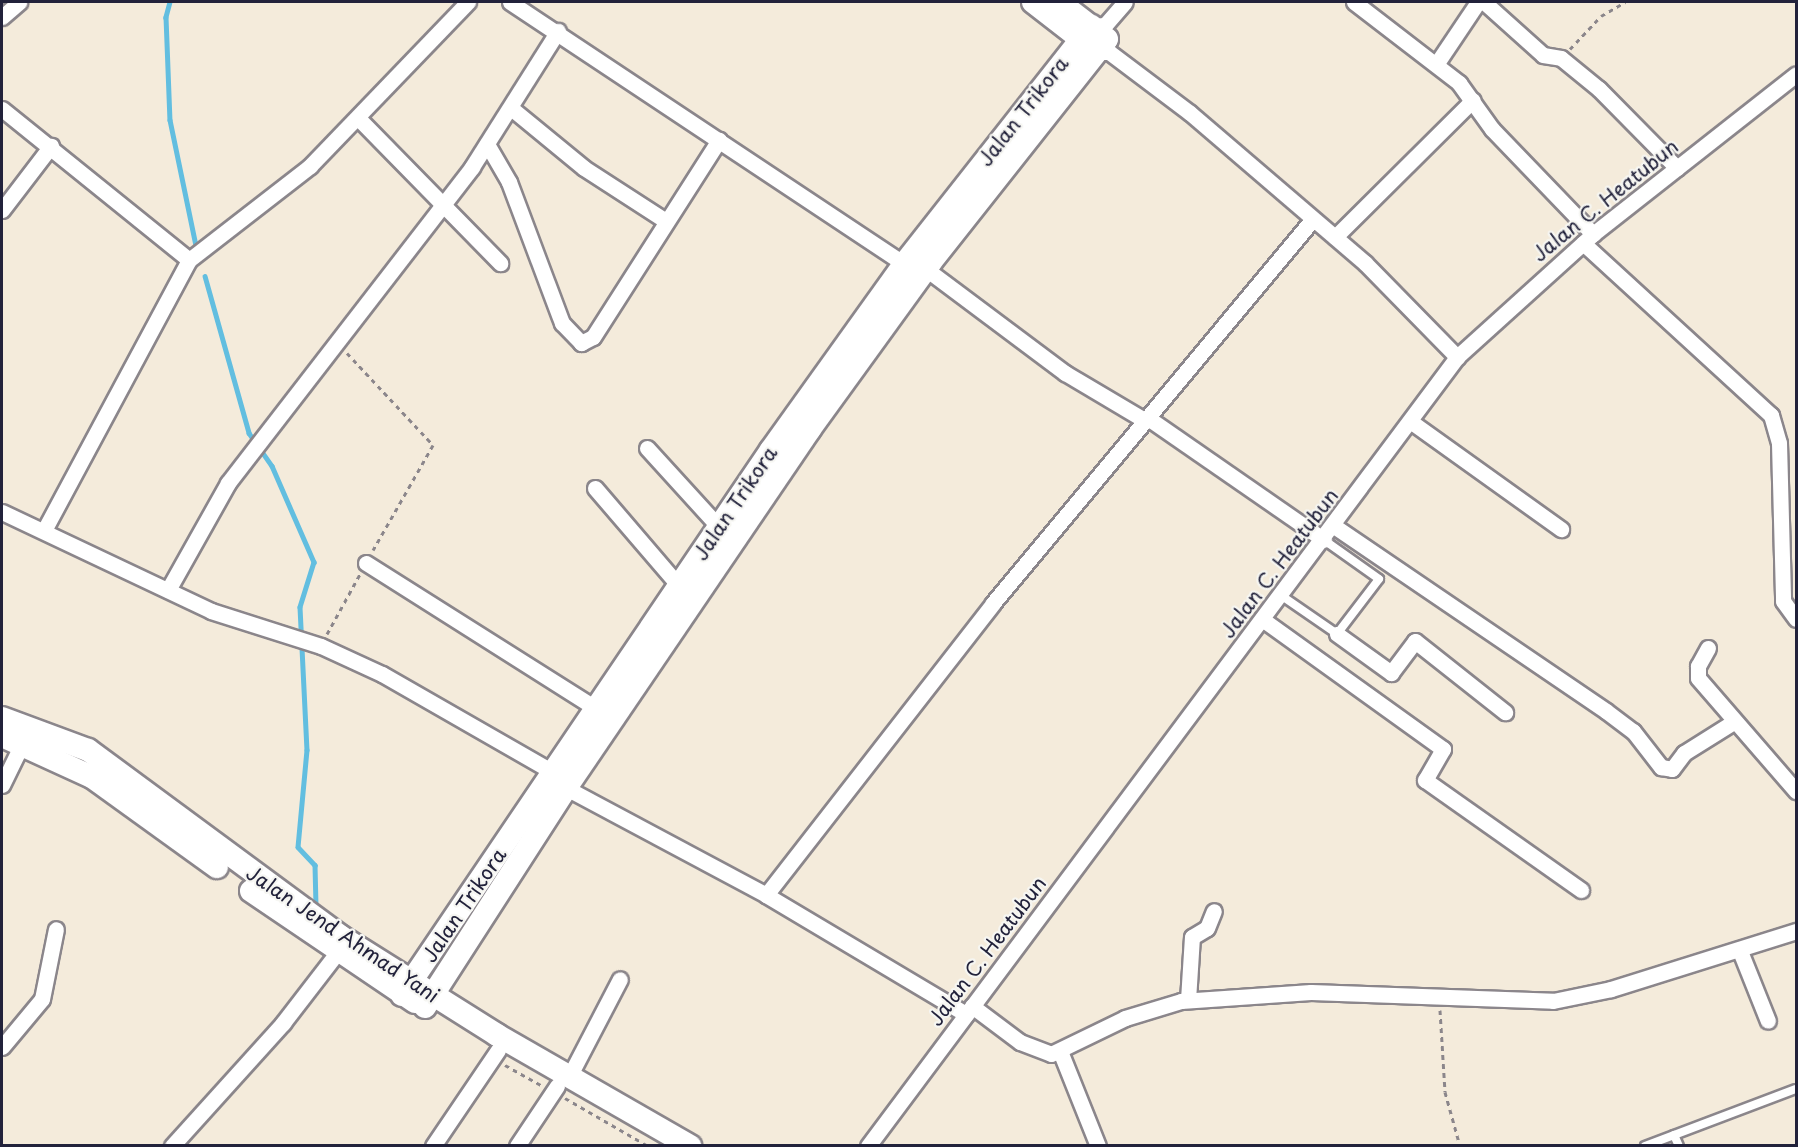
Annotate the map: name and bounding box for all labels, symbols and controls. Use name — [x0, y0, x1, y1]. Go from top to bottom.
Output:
street label: Jalan Trikora — [973, 52, 1073, 170]
street label: Jalan C. Heatubun — [1527, 134, 1683, 266]
street label: Jalan Trikora — [688, 442, 782, 564]
street label: Jalan C. Heatubun — [1215, 483, 1343, 643]
street label: Jalan Trikora — [417, 844, 511, 966]
street label: Jalan Jend Ahmad Yani — [241, 860, 445, 1008]
street label: Jalan C. Heatubun — [923, 871, 1051, 1031]

